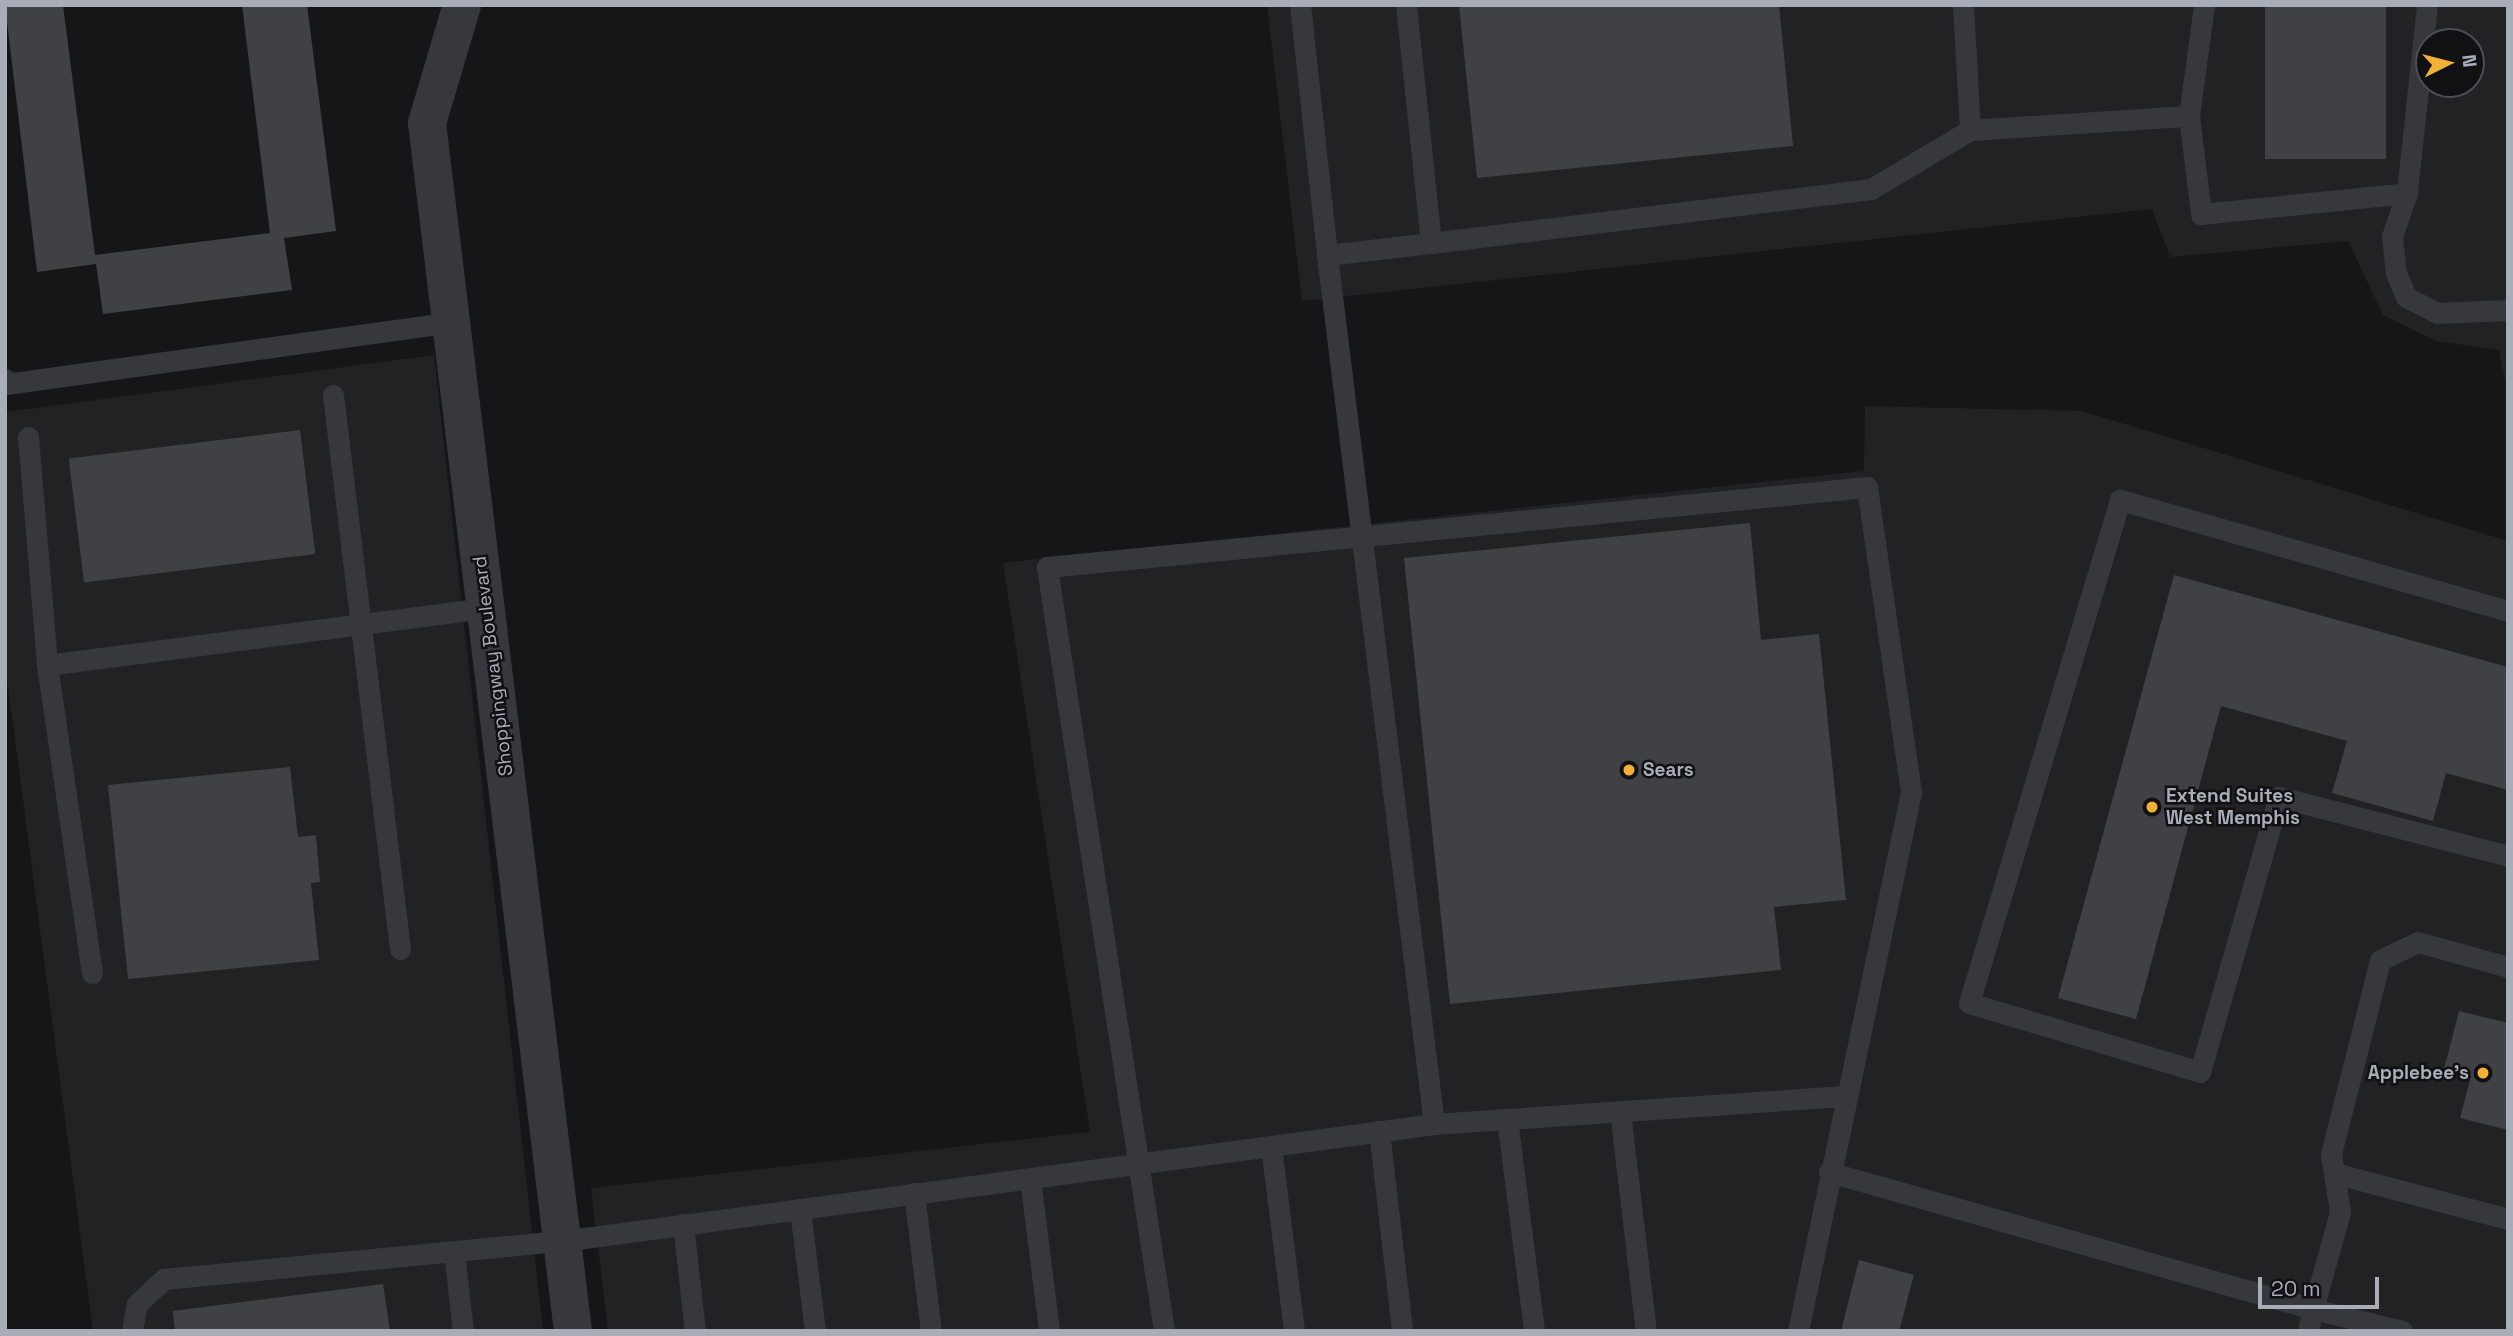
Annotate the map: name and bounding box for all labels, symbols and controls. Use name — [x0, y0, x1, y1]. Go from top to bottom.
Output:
north arrow — [2415, 28, 2485, 98]
text: N — [2456, 53, 2482, 69]
street label: Shoppingway Boulevard — [468, 555, 518, 777]
place label: Sears — [1643, 759, 1694, 781]
marker: Sears — [1621, 762, 1637, 778]
place label: Extend Suites West Memphis — [2166, 785, 2300, 829]
marker: Extend Suites West Memphis — [2144, 799, 2160, 815]
place label: Applebee's — [2368, 1062, 2469, 1084]
marker: Applebee's — [2475, 1065, 2491, 1081]
scale bar — [2261, 1262, 2382, 1306]
text: 20 m — [2271, 1275, 2321, 1302]

